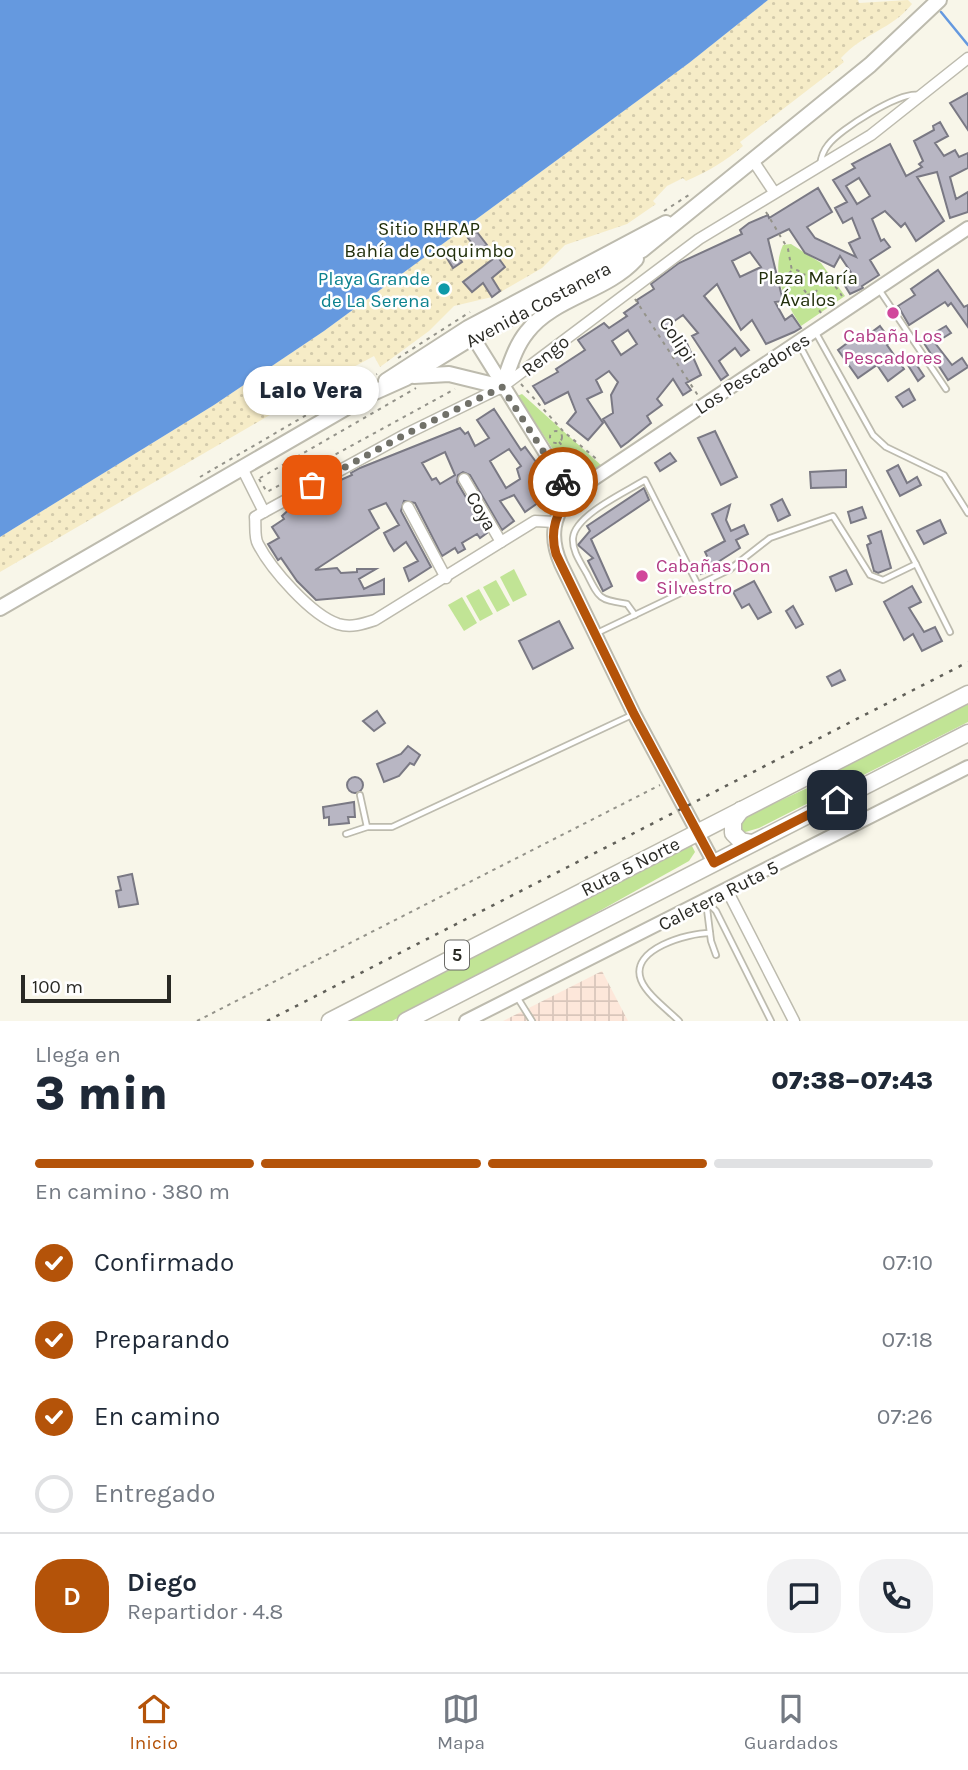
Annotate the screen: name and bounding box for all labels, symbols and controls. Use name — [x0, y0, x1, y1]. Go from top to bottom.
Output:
park label: Sitio RHRAP Bahía de Coquimbo — [344, 218, 514, 262]
street label: Avenida Costanera — [462, 257, 615, 352]
park label: Plaza María Ávalos — [758, 267, 858, 311]
place label: Playa Grande de La Serena — [318, 268, 430, 312]
marker: Playa Grande de La Serena — [436, 281, 452, 297]
marker: Cabaña Los Pescadores — [885, 305, 901, 321]
street label: Colipi — [654, 313, 700, 366]
place label: Cabaña Los Pescadores — [843, 325, 943, 369]
street label: Los Pescadores — [691, 329, 814, 419]
street label: Rengo — [518, 331, 574, 381]
callout: Lalo Vera — [244, 366, 380, 415]
text: Lalo Vera — [259, 377, 363, 404]
courier — [528, 447, 598, 517]
pin — [282, 455, 342, 515]
icon: bike — [544, 463, 582, 501]
icon: bag — [293, 466, 331, 504]
street label: Coya — [461, 488, 501, 535]
place label: Cabañas Don Silvestro — [656, 555, 771, 599]
marker: Cabañas Don Silvestro — [634, 568, 650, 584]
pin — [807, 770, 867, 830]
icon: home — [818, 781, 856, 819]
street label: Ruta 5 Norte — [577, 833, 683, 901]
street label: Caletera Ruta 5 — [655, 856, 782, 936]
road number: 5 — [445, 940, 469, 970]
scale bar — [21, 972, 172, 1004]
text: 100 m — [32, 976, 83, 998]
text: Llega en — [35, 1041, 121, 1068]
text: 07:38–07:43 — [771, 1065, 933, 1096]
text: 3 min — [35, 1067, 168, 1121]
text: En camino · 380 m — [35, 1178, 230, 1205]
icon: check — [35, 1244, 73, 1282]
text: Confirmado — [94, 1247, 234, 1278]
text: 07:10 — [882, 1249, 933, 1276]
icon: check — [35, 1321, 73, 1359]
text: Preparando — [94, 1324, 230, 1355]
text: 07:18 — [882, 1326, 933, 1353]
icon: check — [35, 1398, 73, 1436]
text: En camino — [94, 1401, 220, 1432]
text: 07:26 — [877, 1403, 933, 1430]
text: Entregado — [94, 1478, 215, 1509]
button: chat — [767, 1559, 841, 1633]
button: phone — [859, 1559, 933, 1633]
text: Diego — [127, 1567, 197, 1598]
text: D — [63, 1581, 81, 1612]
text: Repartidor · 4.8 — [127, 1598, 283, 1625]
tab: Inicio — [130, 1690, 178, 1754]
tab: Mapa — [437, 1690, 485, 1754]
tab: Guardados — [744, 1690, 838, 1754]

